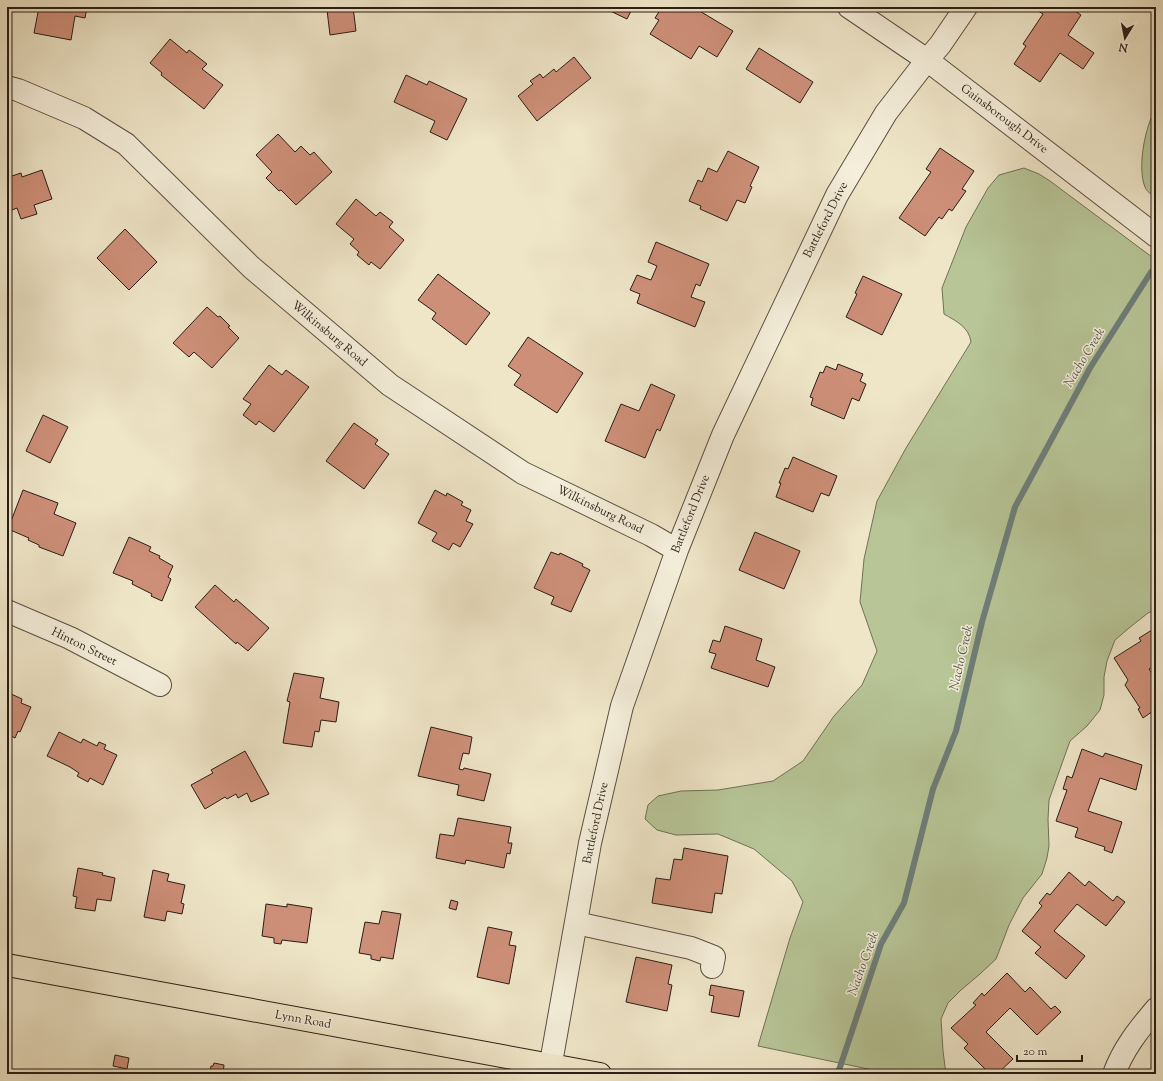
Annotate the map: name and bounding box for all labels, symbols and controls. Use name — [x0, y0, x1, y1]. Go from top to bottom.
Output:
north arrow — [1105, 18, 1145, 58]
text: N — [1118, 38, 1130, 56]
street label: Gainsborough Drive — [956, 80, 1052, 158]
street label: Battleford Drive — [799, 179, 853, 261]
street label: Wilkinsburg Road — [287, 297, 371, 371]
water label: Nacho Creek — [1060, 325, 1110, 391]
street label: Battleford Drive — [667, 472, 715, 556]
street label: Wilkinsburg Road — [554, 481, 647, 539]
street label: Hinton Street — [48, 623, 120, 671]
water label: Nacho Creek — [946, 623, 978, 692]
street label: Battleford Drive — [579, 780, 614, 866]
water label: Nacho Creek — [844, 930, 884, 998]
street label: Lynn Road — [274, 1006, 333, 1034]
scale bar — [1017, 1037, 1082, 1063]
text: 20 m — [1023, 1043, 1048, 1061]

